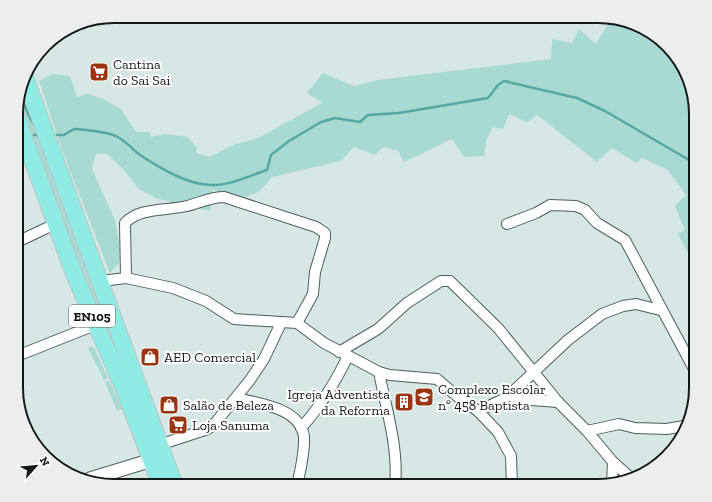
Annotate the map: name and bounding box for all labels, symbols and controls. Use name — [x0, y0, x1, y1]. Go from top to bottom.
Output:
place label: Cantina do Sai Sai — [113, 56, 171, 89]
supermarket icon: Cantina do Sai Sai — [88, 61, 110, 83]
road number: EN105 — [69, 305, 115, 327]
shop icon: AED Comercial — [139, 346, 161, 368]
place label: AED Comercial — [164, 349, 256, 366]
place label: Complexo Escolar nº 458 Baptista — [438, 381, 546, 414]
place label: Igreja Adventista da Reforma — [287, 386, 390, 419]
school or university icon: Complexo Escolar nº 458 Baptista — [413, 386, 435, 408]
building icon: Igreja Adventista da Reforma — [393, 391, 415, 413]
shop icon: Salão de Beleza — [158, 394, 180, 416]
place label: Salão de Beleza — [183, 397, 274, 414]
supermarket icon: Loja Sanuma — [167, 414, 189, 436]
place label: Loja Sanuma — [192, 417, 269, 434]
north arrow — [16, 446, 56, 486]
text: N — [37, 455, 52, 469]

